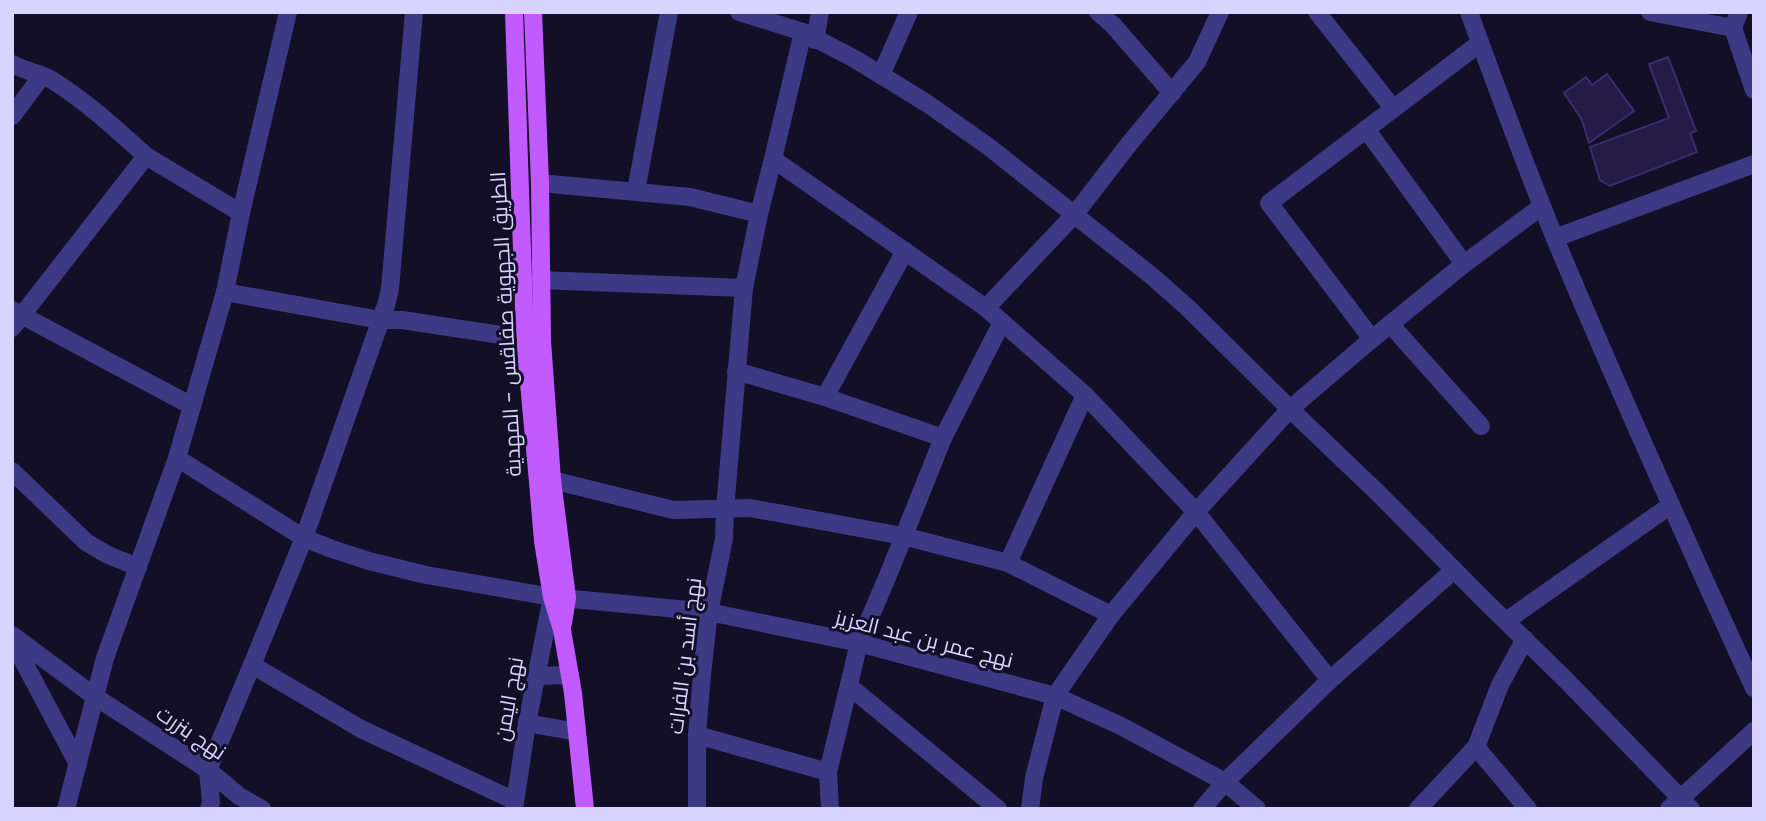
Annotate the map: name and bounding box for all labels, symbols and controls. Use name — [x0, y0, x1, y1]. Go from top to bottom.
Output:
street label: الطريق الجهوية صفاقس - المهدية — [483, 171, 528, 477]
street label: نهج أسد بن الفرات — [661, 576, 708, 736]
street label: نهج عمر بن عبد العزيز — [831, 602, 1016, 675]
street label: نهج اليمن — [487, 655, 530, 743]
street label: نهج بنزرت — [151, 699, 232, 767]

